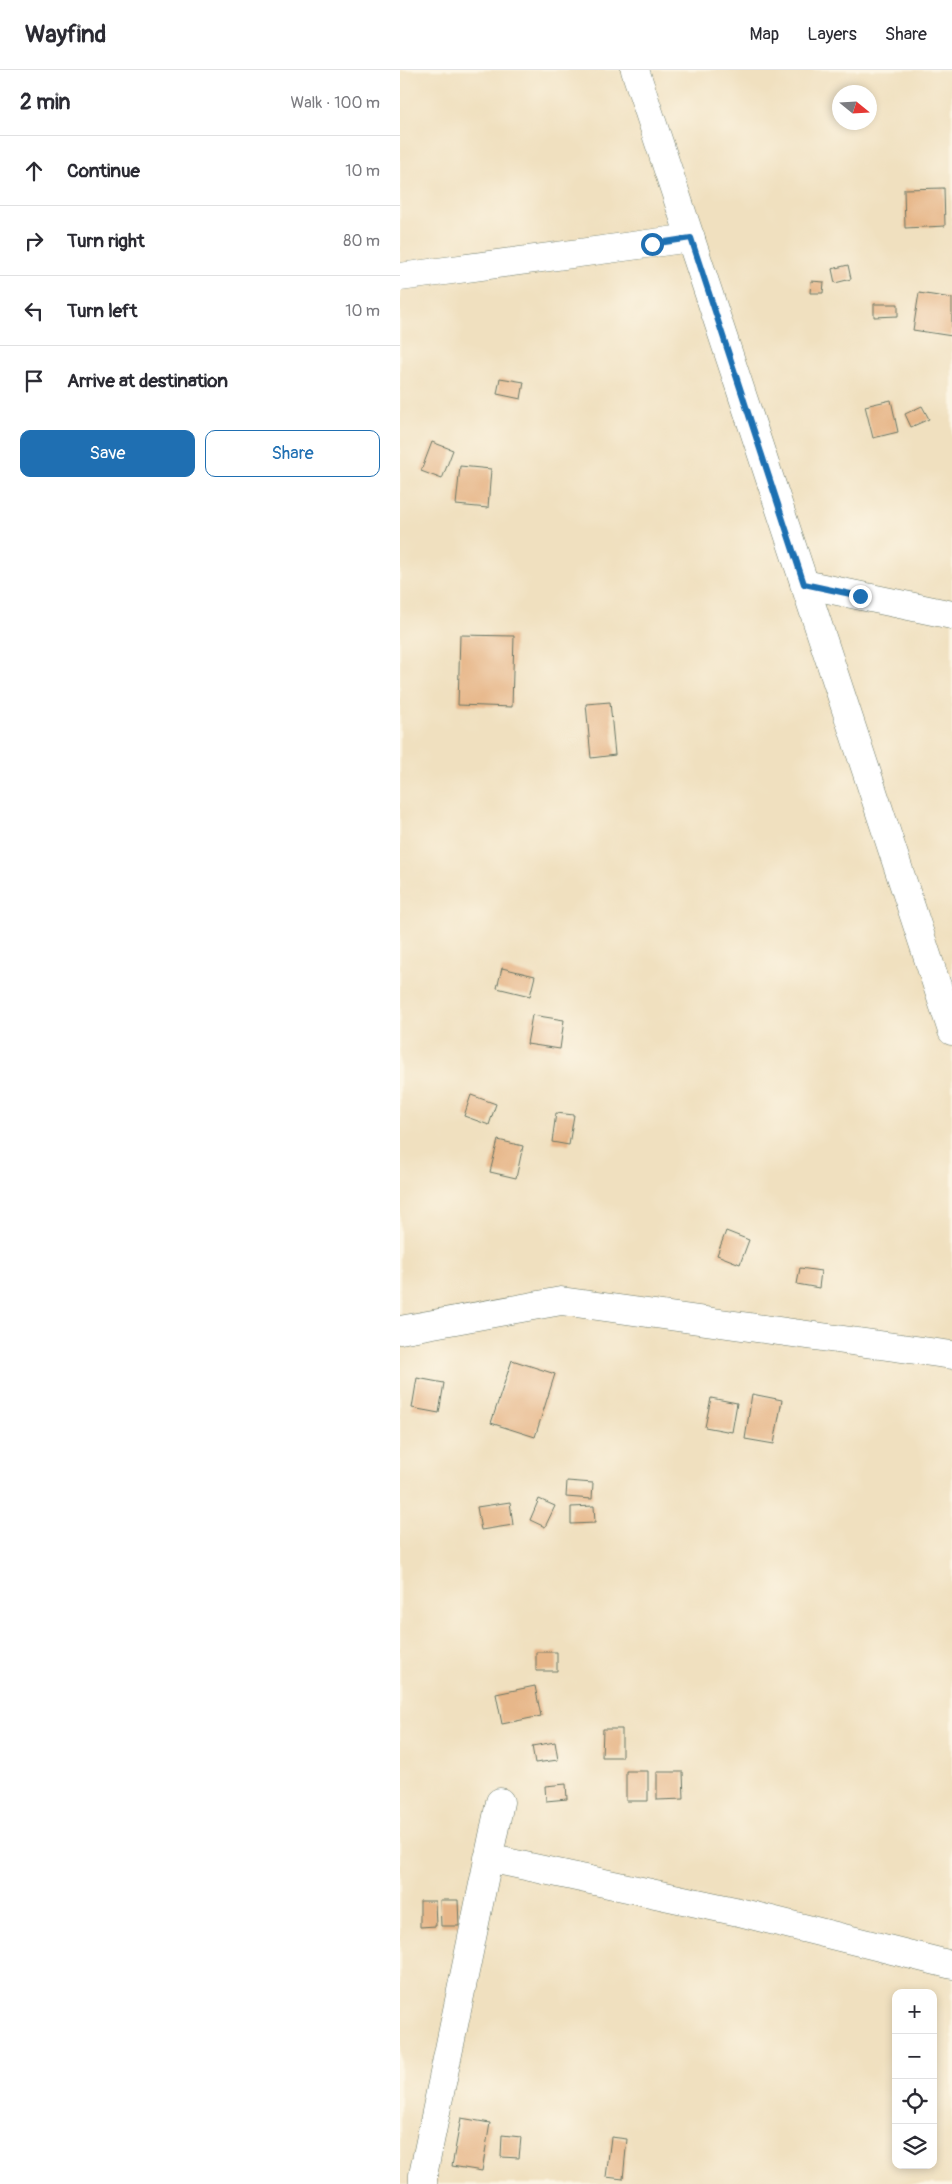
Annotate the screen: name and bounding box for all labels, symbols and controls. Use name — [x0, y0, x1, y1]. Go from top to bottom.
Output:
text: Wayfind — [25, 20, 106, 49]
text: Map — [750, 23, 779, 46]
text: Layers — [807, 23, 857, 46]
text: Share — [885, 23, 927, 46]
north arrow — [832, 85, 877, 130]
text: 2 min — [20, 89, 70, 116]
text: Walk · 100 m — [291, 93, 380, 113]
icon: ahead — [20, 157, 48, 185]
text: Continue — [67, 159, 140, 183]
text: 10 m — [345, 161, 380, 181]
icon: right — [20, 227, 48, 255]
text: Turn right — [67, 229, 145, 253]
text: 80 m — [343, 231, 380, 251]
route start — [641, 233, 664, 256]
icon: left — [20, 297, 48, 325]
text: Turn left — [67, 299, 137, 323]
text: 10 m — [345, 301, 380, 321]
icon: arrive — [20, 367, 48, 395]
text: Arrive at destination — [67, 369, 228, 393]
button: Save — [20, 430, 195, 477]
button: Share — [205, 430, 380, 477]
route end — [849, 585, 872, 608]
map controls — [892, 1989, 937, 2169]
button: + — [892, 1989, 937, 2034]
button: − — [892, 2034, 937, 2079]
button: locate — [892, 2079, 937, 2124]
button: layers — [892, 2124, 937, 2169]

